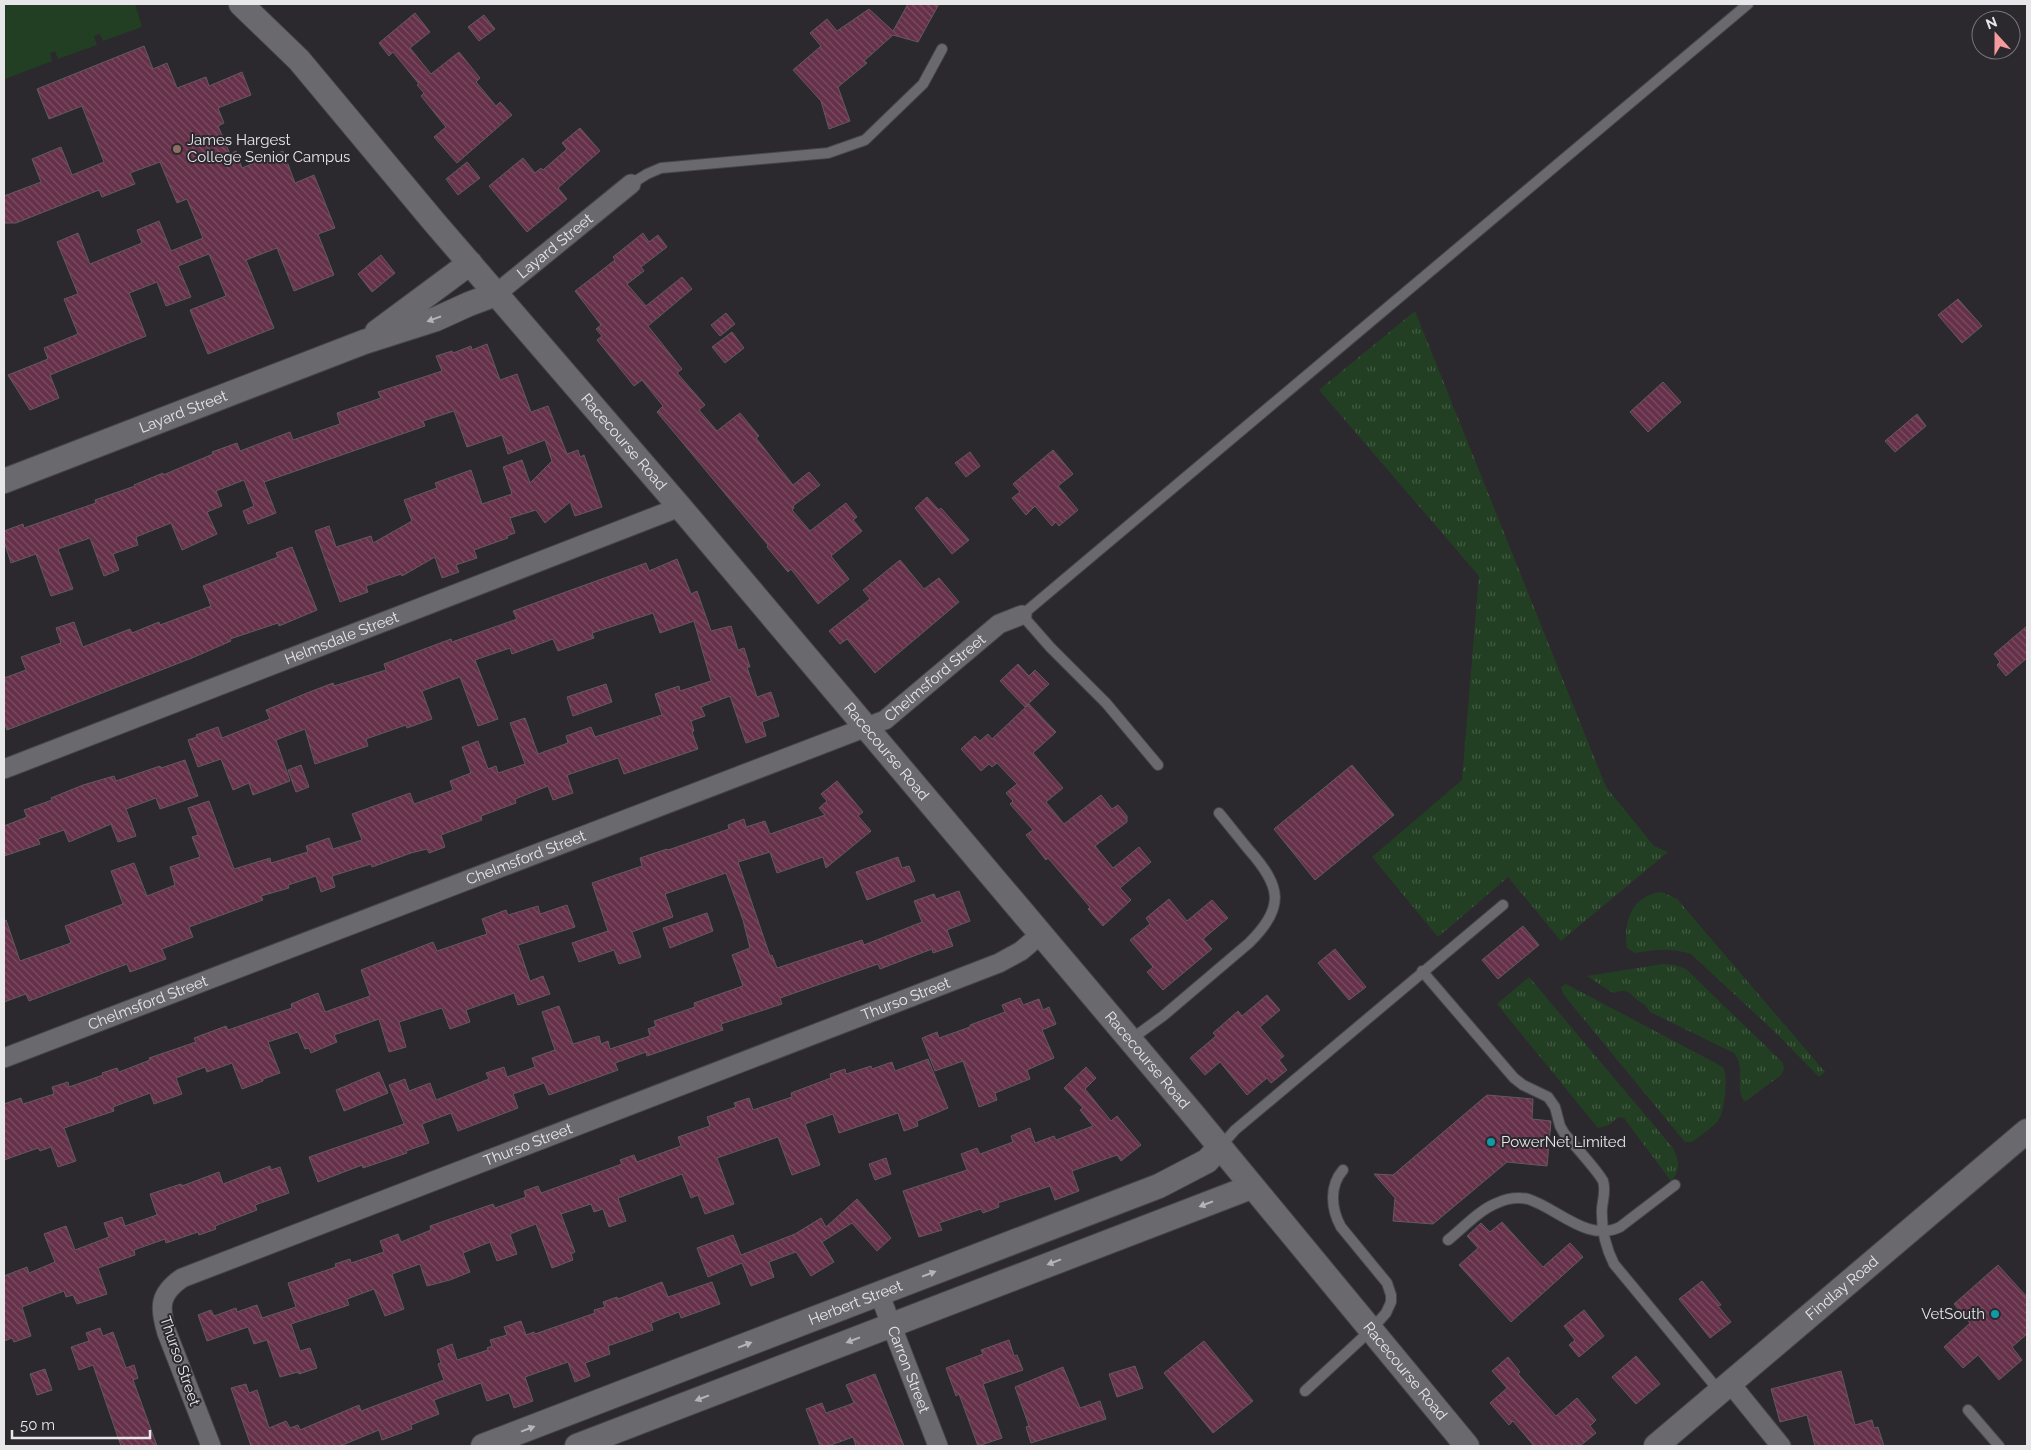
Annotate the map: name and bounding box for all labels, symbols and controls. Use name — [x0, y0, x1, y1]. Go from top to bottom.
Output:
north arrow — [1971, 10, 2021, 60]
text: N — [1983, 13, 1999, 32]
place label: James Hargest College Senior Campus — [187, 131, 350, 166]
marker: James Hargest College Senior Campus — [171, 143, 183, 155]
street label: Layard Street — [513, 210, 597, 282]
one-way arrow — [426, 315, 441, 323]
street label: Layard Street — [137, 387, 230, 437]
street label: Racecourse Road — [577, 390, 671, 494]
street label: Helmsdale Street — [282, 608, 401, 668]
street label: Chelmsford Street — [881, 630, 989, 726]
street label: Racecourse Road — [840, 699, 933, 804]
street label: Chelmsford Street — [464, 827, 588, 889]
street label: Chelmsford Street — [85, 972, 210, 1034]
street label: Thurso Street — [859, 974, 953, 1024]
street label: Racecourse Road — [1101, 1008, 1194, 1112]
street label: Thurso Street — [481, 1119, 575, 1170]
place label: PowerNet Limited — [1501, 1133, 1626, 1151]
marker: PowerNet Limited — [1485, 1136, 1497, 1148]
one-way arrow — [1198, 1200, 1213, 1208]
street label: Findlay Road — [1802, 1252, 1882, 1324]
one-way arrow — [1047, 1259, 1061, 1267]
one-way arrow — [922, 1270, 937, 1278]
street label: Herbert Street — [806, 1277, 905, 1329]
place label: VetSouth — [1921, 1305, 1985, 1323]
marker: VetSouth — [1989, 1308, 2001, 1320]
street label: Thurso Street — [156, 1314, 204, 1408]
street label: Racecourse Road — [1359, 1318, 1451, 1424]
street label: Carron Street — [884, 1323, 933, 1416]
one-way arrow — [846, 1336, 861, 1344]
one-way arrow — [738, 1341, 753, 1349]
one-way arrow — [694, 1394, 709, 1402]
scale bar — [12, 1408, 150, 1440]
text: 50 m — [20, 1416, 55, 1434]
one-way arrow — [521, 1425, 536, 1433]

